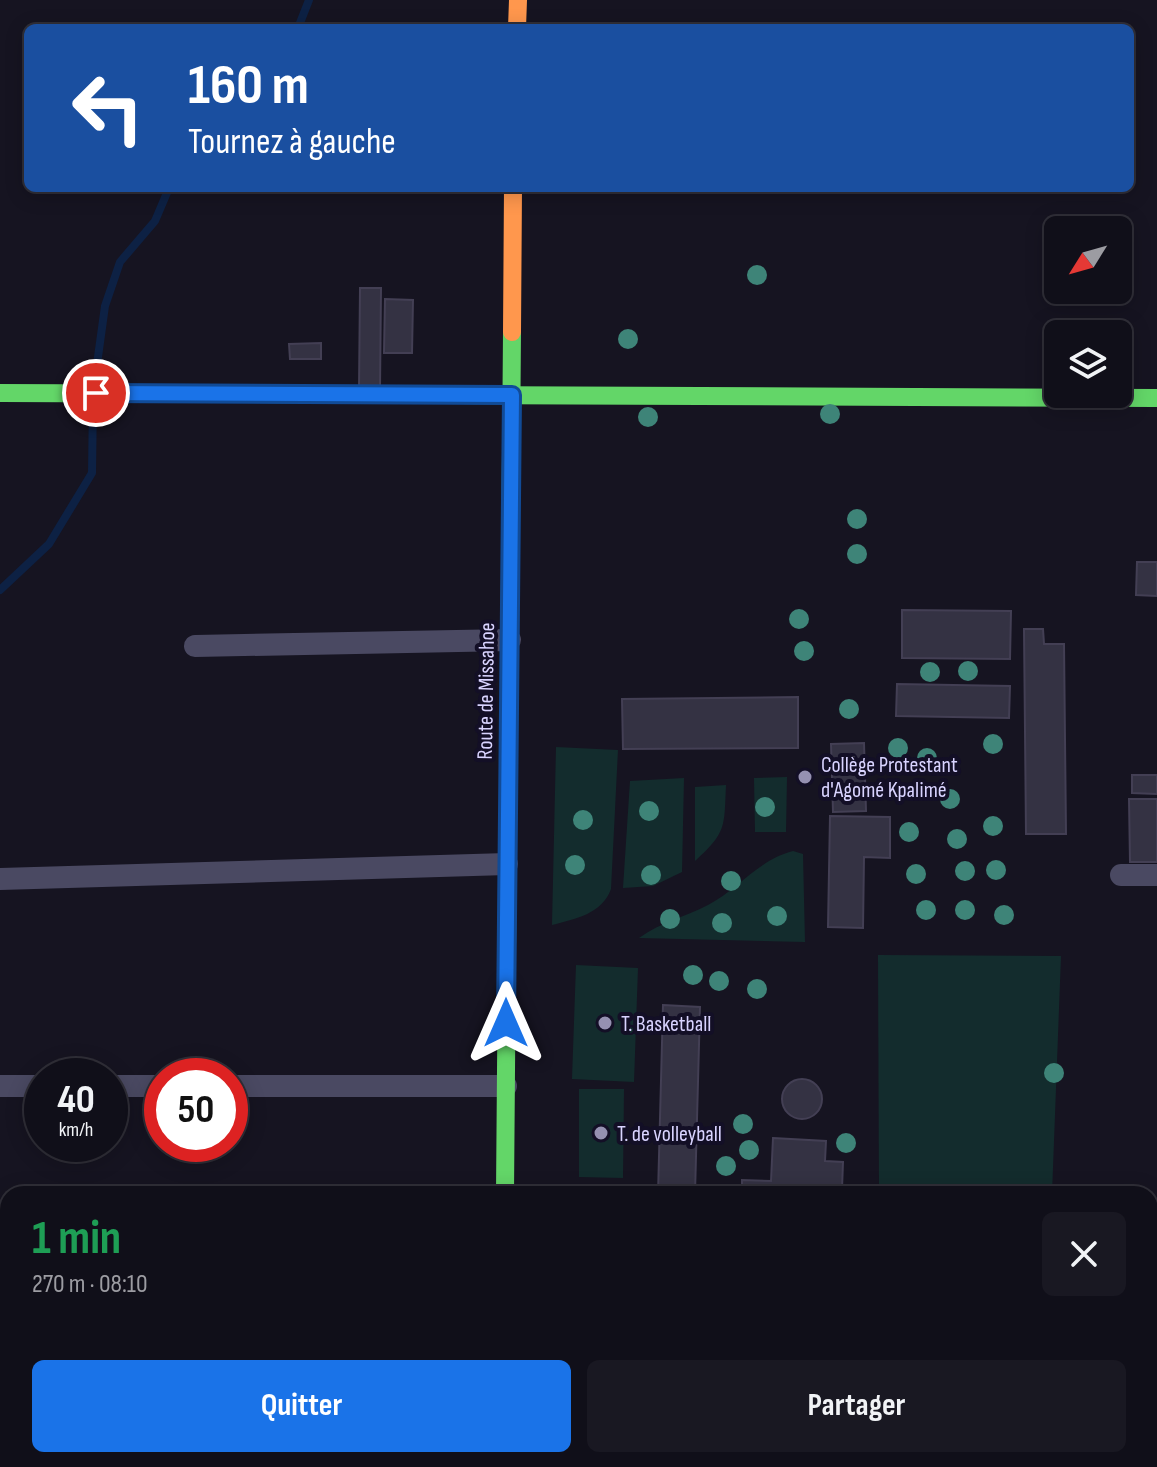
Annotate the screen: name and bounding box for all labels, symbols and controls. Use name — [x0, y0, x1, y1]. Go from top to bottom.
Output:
text: 160 m — [188, 53, 309, 120]
icon: left — [56, 56, 160, 160]
text: Tournez à gauche — [188, 121, 396, 164]
north arrow — [1044, 216, 1132, 304]
map controls — [1044, 216, 1132, 408]
button: layers — [1044, 320, 1132, 408]
pin — [62, 359, 130, 427]
icon: arrive — [74, 371, 118, 415]
street label: Route de Missahoe — [472, 622, 501, 760]
place label: Collège Protestant d'Agomé Kpalimé — [821, 752, 958, 804]
marker: Collège Protestant d'Agomé Kpalimé — [796, 768, 814, 786]
position arrow — [464, 981, 548, 1065]
place label: T. Basketball — [621, 1011, 711, 1038]
marker: T. Basketball — [596, 1014, 614, 1032]
speed limit sign: 50 — [144, 1058, 248, 1162]
text: 40 — [57, 1076, 95, 1124]
text: km/h — [59, 1118, 93, 1142]
place label: T. de volleyball — [617, 1121, 722, 1148]
marker: T. de volleyball — [592, 1124, 610, 1142]
text: 1 min — [32, 1210, 121, 1267]
button: close — [1042, 1212, 1126, 1296]
text: 270 m · 08:10 — [32, 1269, 148, 1300]
button: Quitter — [32, 1360, 571, 1452]
button: Partager — [587, 1360, 1126, 1452]

